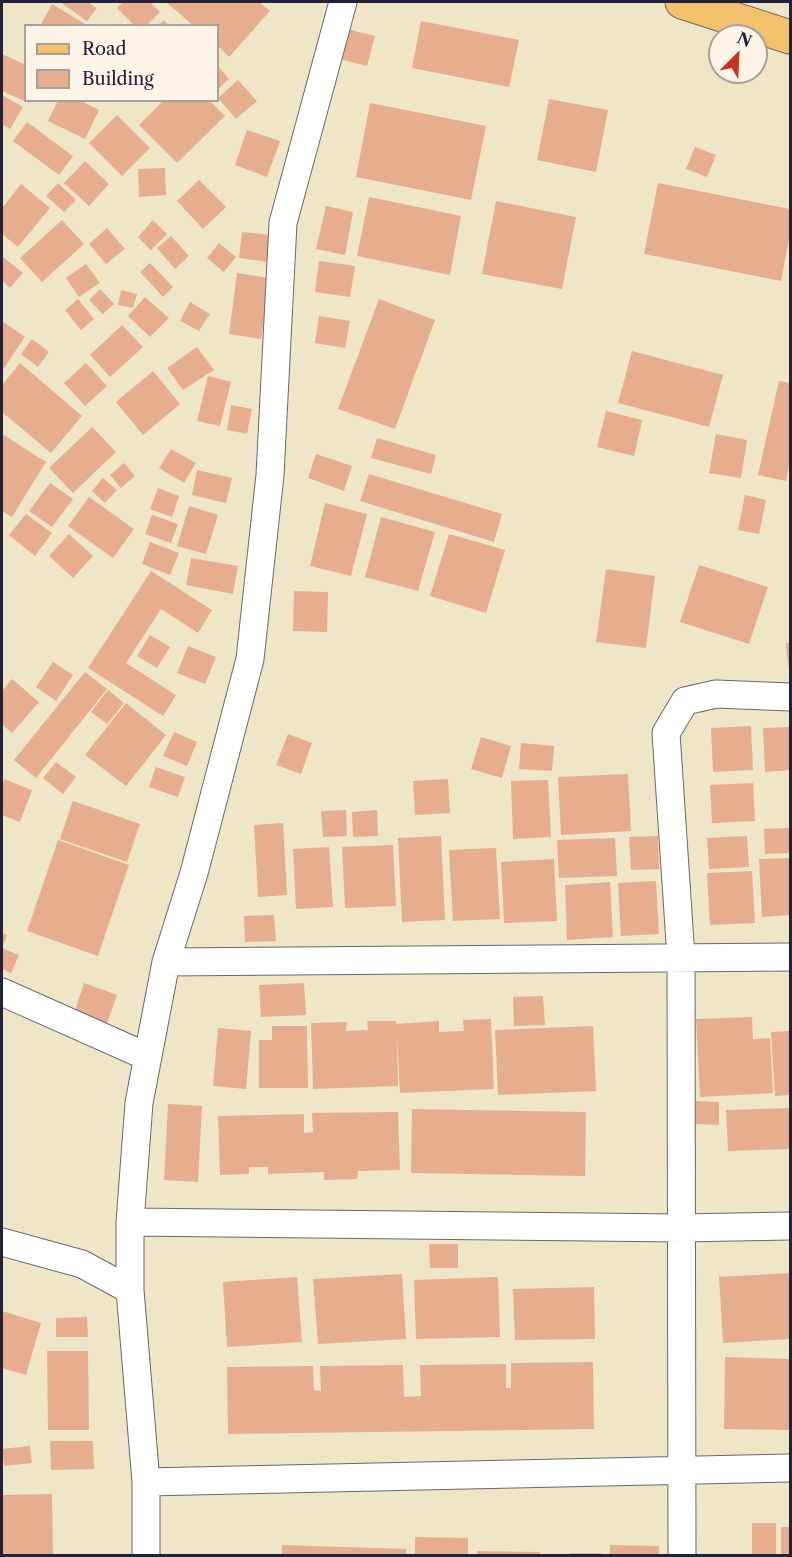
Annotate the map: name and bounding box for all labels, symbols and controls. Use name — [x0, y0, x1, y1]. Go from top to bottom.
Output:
legend — [24, 24, 219, 102]
north arrow — [708, 24, 768, 84]
text: N — [734, 27, 755, 51]
text: Road — [82, 38, 127, 60]
text: Building — [82, 68, 154, 90]

